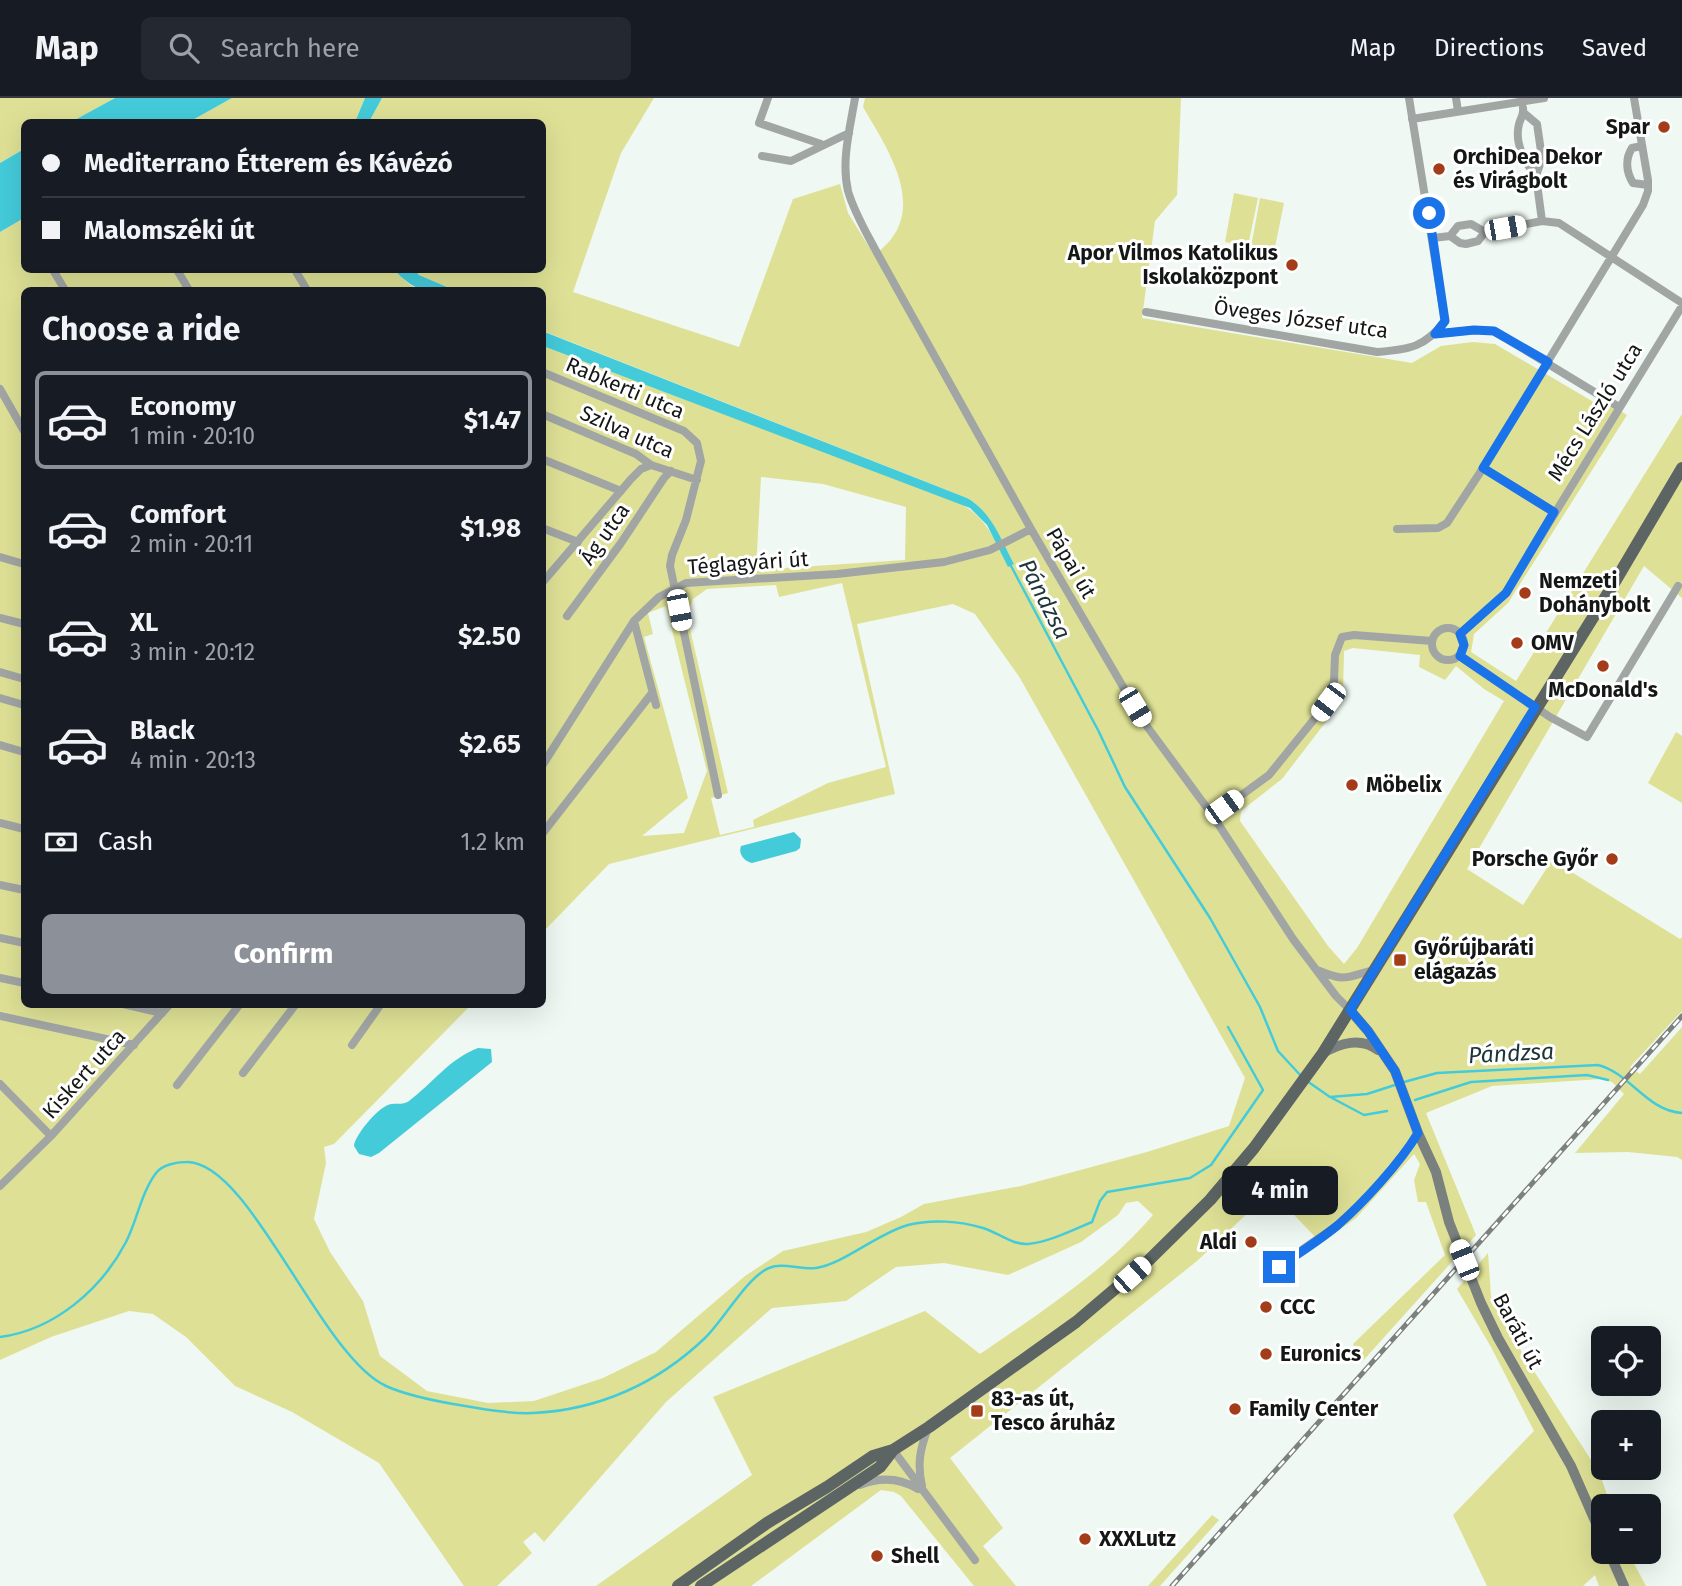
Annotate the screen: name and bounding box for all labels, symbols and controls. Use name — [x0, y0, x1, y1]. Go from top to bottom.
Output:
search box — [141, 17, 631, 80]
text: Map — [35, 28, 99, 68]
icon: search — [165, 29, 203, 67]
text: Search here — [221, 33, 360, 64]
text: Map — [1350, 34, 1396, 62]
text: Directions — [1434, 34, 1544, 62]
text: Saved — [1582, 34, 1647, 62]
place label: Spar — [1606, 114, 1651, 140]
marker: Spar — [1656, 119, 1672, 135]
place label: OrchiDea Dekor és Virágbolt — [1453, 144, 1603, 194]
text: Mediterrano Étterem és Kávézó — [84, 148, 453, 179]
marker: OrchiDea Dekor és Virágbolt — [1431, 161, 1447, 177]
route start — [1413, 197, 1445, 229]
car — [1483, 214, 1528, 242]
text: Malomszéki út — [84, 215, 255, 246]
place label: Apor Vilmos Katolikus Iskolaközpont — [1067, 240, 1279, 290]
marker: Apor Vilmos Katolikus Iskolaközpont — [1284, 257, 1300, 273]
street label: Öveges József utca — [1212, 294, 1390, 344]
text: Choose a ride — [42, 310, 240, 348]
street label: Mécs László utca — [1542, 338, 1648, 486]
street label: Rabkerti utca — [562, 351, 688, 425]
icon: car — [46, 389, 109, 452]
text: Economy — [130, 391, 236, 422]
street label: Szilva utca — [576, 400, 678, 464]
text: $1.47 — [464, 405, 521, 436]
text: 1 min · 20:10 — [130, 422, 255, 450]
icon: car — [46, 497, 109, 560]
street label: Ág utca — [574, 498, 636, 570]
text: Comfort — [130, 499, 226, 530]
text: $1.98 — [460, 513, 521, 544]
street label: Pápai út — [1040, 523, 1102, 603]
text: 2 min · 20:11 — [130, 530, 253, 558]
street label: Téglagyári út — [687, 546, 810, 580]
water label: Pándzsa — [1013, 554, 1077, 644]
place label: Nemzeti Dohánybolt — [1539, 568, 1651, 618]
marker: Nemzeti Dohánybolt — [1517, 585, 1533, 601]
car — [665, 587, 694, 633]
icon: car — [46, 605, 109, 668]
text: XL — [130, 607, 158, 638]
text: $2.50 — [458, 621, 521, 652]
place label: OMV — [1531, 630, 1575, 656]
marker: OMV — [1509, 635, 1525, 651]
text: 3 min · 20:12 — [130, 638, 255, 666]
marker: McDonald's — [1595, 658, 1611, 674]
place label: McDonald's — [1548, 677, 1658, 703]
car — [1307, 679, 1350, 725]
car — [1116, 684, 1155, 730]
icon: car — [46, 713, 109, 776]
text: Black — [130, 715, 195, 746]
text: $2.65 — [459, 729, 521, 760]
text: 4 min · 20:13 — [130, 746, 256, 774]
place label: Möbelix — [1366, 772, 1442, 798]
marker: Möbelix — [1344, 777, 1360, 793]
car — [1201, 786, 1248, 828]
icon: cash — [42, 823, 80, 861]
text: Cash — [98, 826, 154, 857]
text: 1.2 km — [461, 828, 525, 856]
place label: Porsche Győr — [1472, 846, 1599, 872]
marker: Porsche Győr — [1604, 851, 1620, 867]
button: Confirm — [42, 914, 525, 994]
place label: Győrújbaráti elágazás — [1414, 935, 1534, 985]
marker: Győrújbaráti elágazás — [1392, 952, 1408, 968]
street label: Kiskert utca — [37, 1024, 131, 1124]
water label: Pándzsa — [1467, 1037, 1555, 1069]
callout: 4 min — [1221, 1166, 1337, 1214]
text: 4 min — [1251, 1176, 1309, 1204]
place label: Aldi — [1199, 1229, 1237, 1255]
marker: Aldi — [1243, 1234, 1259, 1250]
car — [1447, 1237, 1482, 1283]
route end — [1263, 1251, 1295, 1283]
car — [1110, 1253, 1155, 1297]
street label: Baráti út — [1487, 1289, 1549, 1374]
place label: CCC — [1280, 1294, 1315, 1320]
marker: CCC — [1258, 1299, 1274, 1315]
map controls — [1591, 1326, 1661, 1564]
button: locate — [1591, 1326, 1661, 1396]
place label: Euronics — [1280, 1341, 1361, 1367]
marker: Euronics — [1258, 1346, 1274, 1362]
place label: 83-as út, Tesco áruház — [991, 1386, 1115, 1436]
place label: Family Center — [1249, 1396, 1379, 1422]
marker: Family Center — [1227, 1401, 1243, 1417]
marker: 83-as út, Tesco áruház — [969, 1403, 985, 1419]
button: + — [1591, 1410, 1661, 1480]
button: − — [1591, 1494, 1661, 1564]
place label: XXXLutz — [1098, 1526, 1176, 1552]
marker: XXXLutz — [1077, 1531, 1093, 1547]
place label: Shell — [891, 1543, 940, 1569]
marker: Shell — [869, 1548, 885, 1564]

